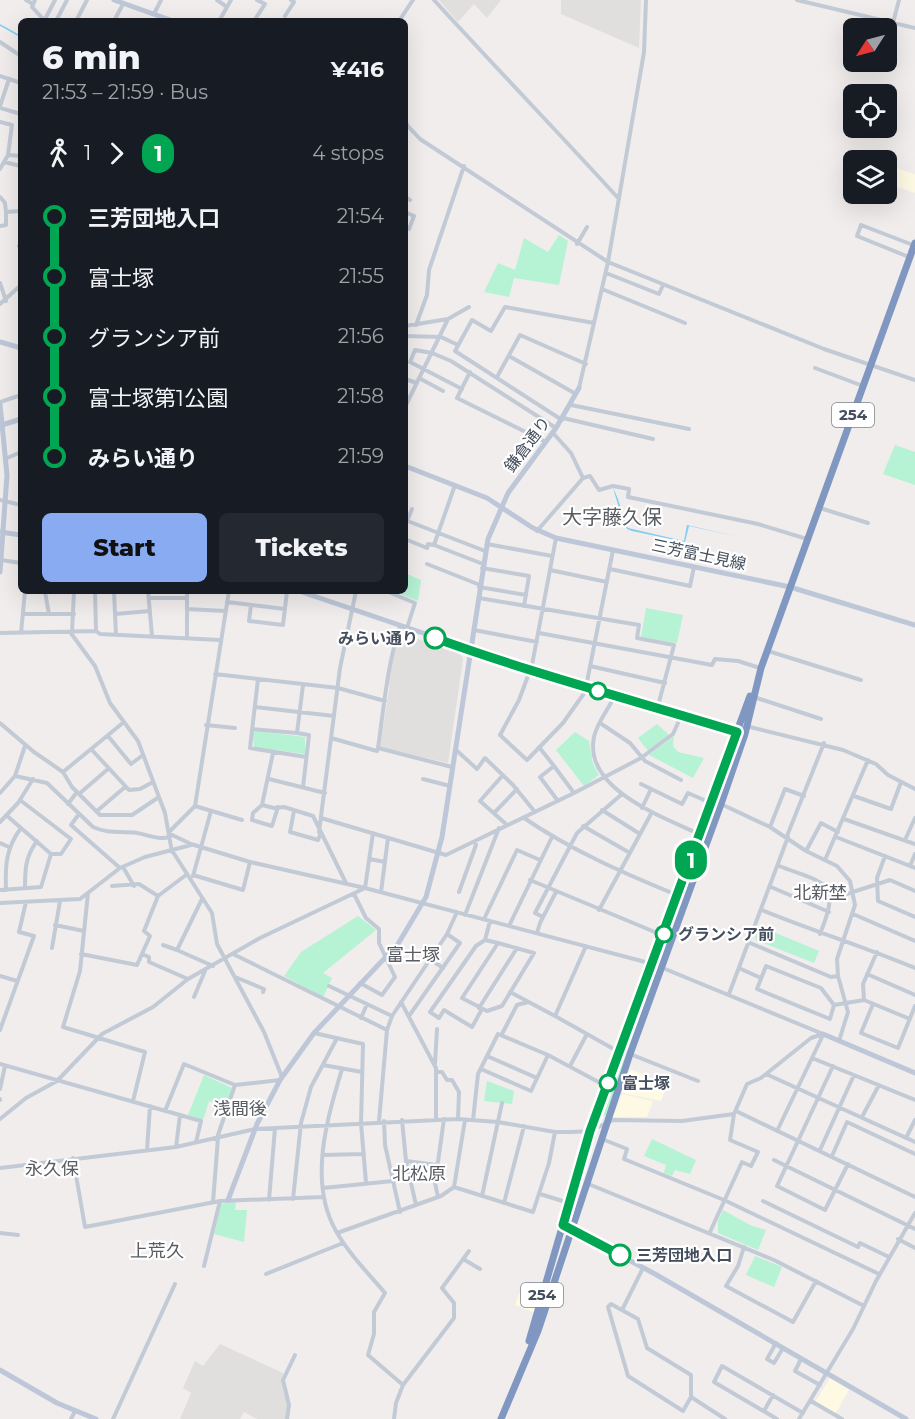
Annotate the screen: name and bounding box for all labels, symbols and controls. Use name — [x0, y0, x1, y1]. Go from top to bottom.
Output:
north arrow — [843, 18, 897, 72]
map controls — [843, 18, 897, 204]
text: 6 min — [42, 37, 141, 77]
text: ¥416 — [331, 56, 384, 83]
text: 21:53 – 21:59 · Bus — [42, 80, 208, 104]
button: locate — [843, 84, 897, 138]
icon: walk — [42, 137, 75, 170]
icon: forward — [100, 137, 133, 170]
text: 1 — [84, 141, 91, 165]
text: 1 — [154, 141, 162, 166]
text: 4 stops — [312, 141, 384, 165]
button: layers — [843, 150, 897, 204]
text: 21:54 — [337, 204, 384, 228]
text: 三芳団地入口 — [88, 205, 220, 232]
text: 21:55 — [339, 264, 384, 288]
text: 富士塚 — [88, 265, 154, 292]
text: 21:56 — [338, 324, 384, 348]
text: グランシア前 — [88, 325, 220, 352]
text: 21:58 — [337, 384, 384, 408]
text: 富士塚第1公園 — [88, 385, 228, 412]
road number: 254 — [832, 403, 874, 427]
street label: 鎌倉通り — [501, 413, 554, 476]
text: 21:59 — [338, 444, 384, 468]
text: みらい通り — [88, 445, 198, 472]
district label: 大字藤久保 — [562, 505, 662, 529]
button: Start — [42, 513, 207, 582]
button: Tickets — [219, 513, 384, 582]
street label: 三芳富士見線 — [650, 535, 748, 574]
marker: みらい通り — [424, 627, 446, 649]
place label: みらい通り — [338, 629, 418, 648]
unlabelled marker — [589, 682, 607, 700]
line badge: 1 — [672, 840, 710, 880]
text: 1 — [687, 848, 695, 873]
district label: 北新埜 — [793, 882, 847, 904]
marker: グランシア前 — [655, 925, 673, 943]
place label: グランシア前 — [678, 925, 774, 944]
district label: 富士塚 — [386, 944, 440, 966]
marker: 富士塚 — [599, 1074, 617, 1092]
place label: 富士塚 — [622, 1074, 670, 1093]
district label: 浅間後 — [213, 1098, 267, 1120]
district label: 永久保 — [25, 1158, 79, 1180]
district label: 北松原 — [392, 1163, 446, 1185]
district label: 上荒久 — [130, 1240, 184, 1262]
marker: 三芳団地入口 — [609, 1244, 631, 1266]
place label: 三芳団地入口 — [636, 1246, 732, 1265]
road number: 254 — [521, 1283, 563, 1307]

